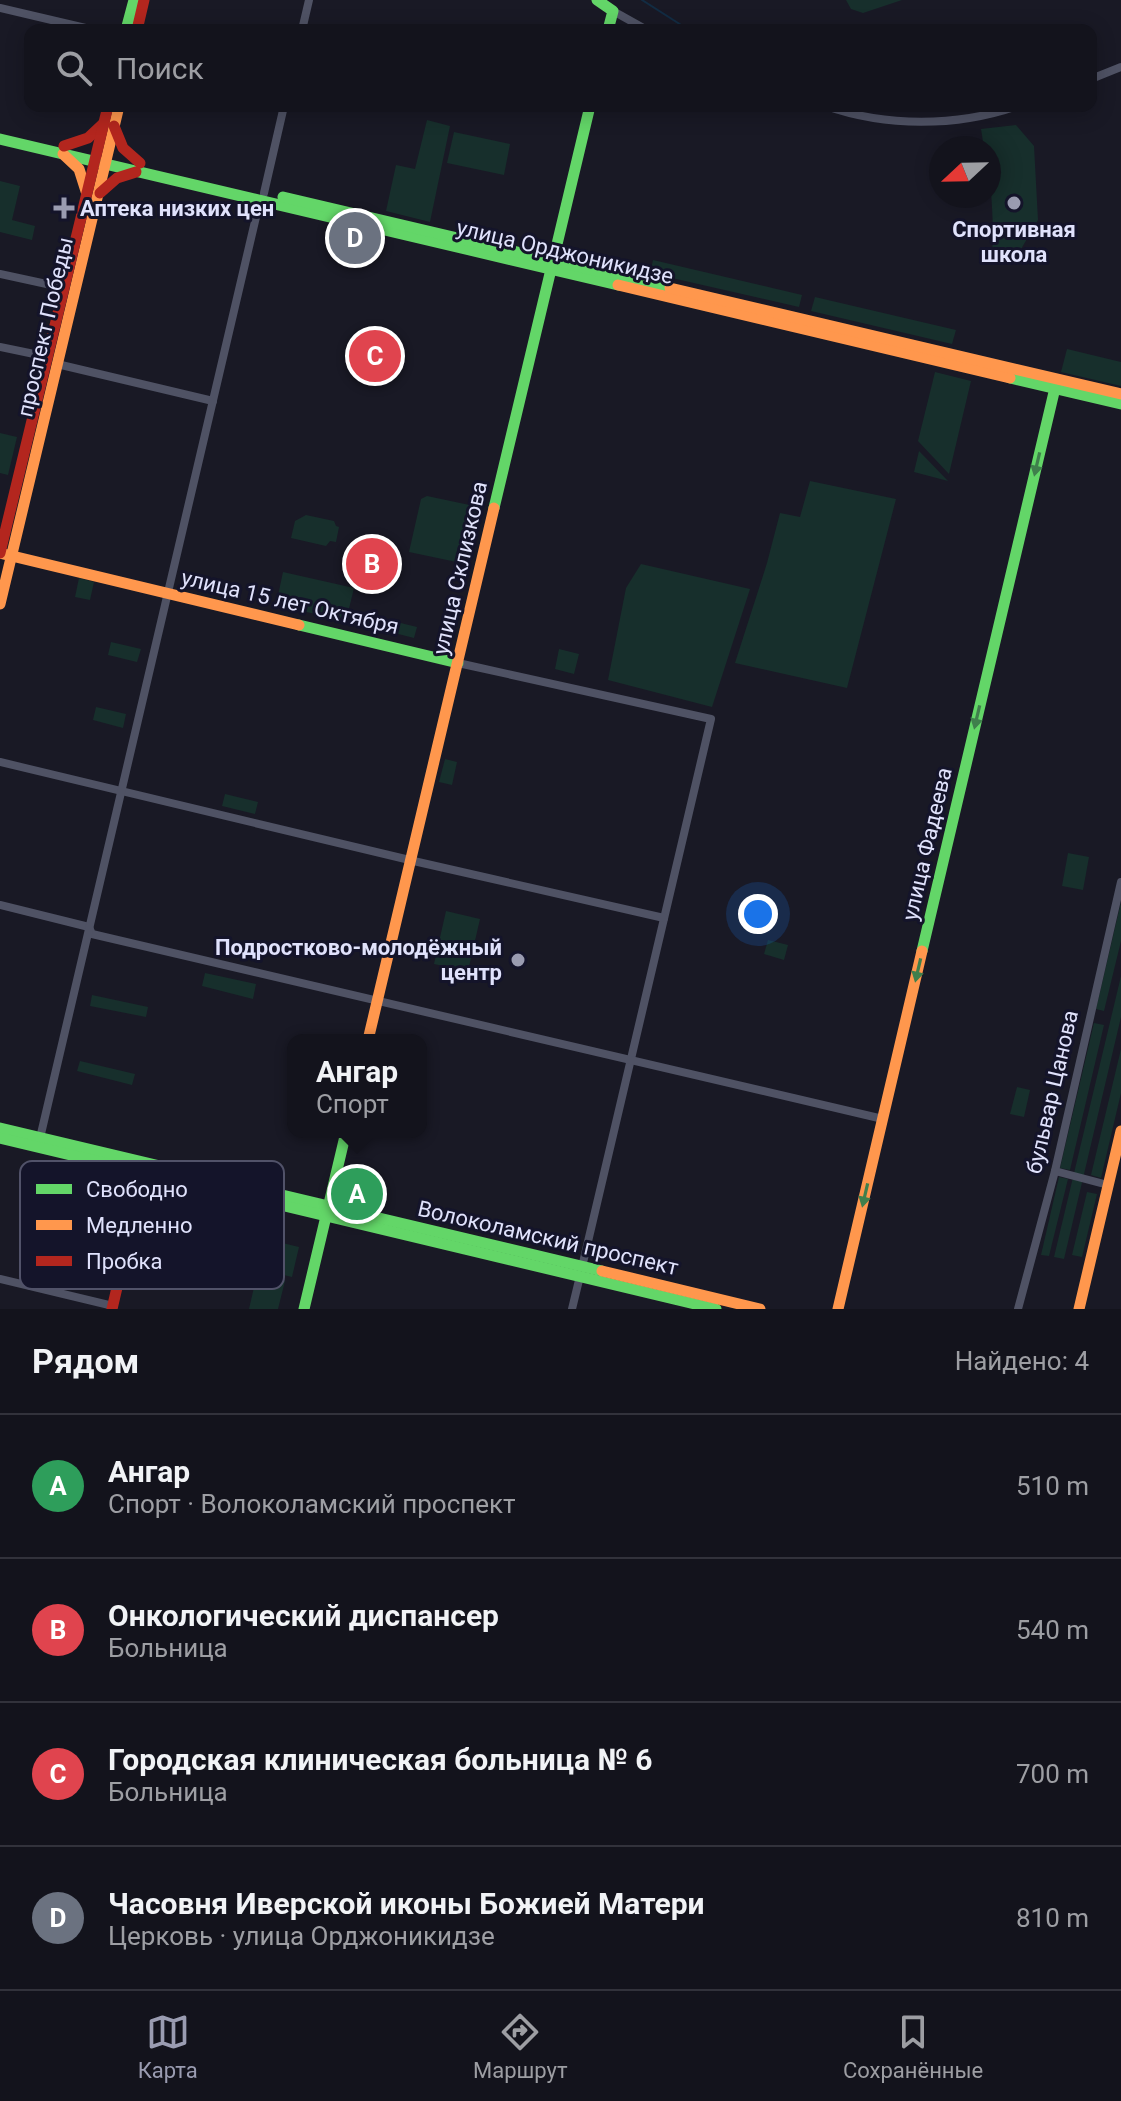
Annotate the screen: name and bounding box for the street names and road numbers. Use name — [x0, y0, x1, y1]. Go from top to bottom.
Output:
street label: улица Орджоникидзе — [454, 215, 676, 289]
street label: проспект Победы — [12, 235, 78, 419]
street label: улица Склизкова — [428, 479, 492, 657]
street label: улица 15 лет Октября — [179, 565, 401, 639]
street label: улица Фадеева — [897, 765, 957, 923]
street label: бульвар Цанова — [1021, 1008, 1083, 1176]
street label: Волоколамский проспект — [415, 1196, 681, 1280]

